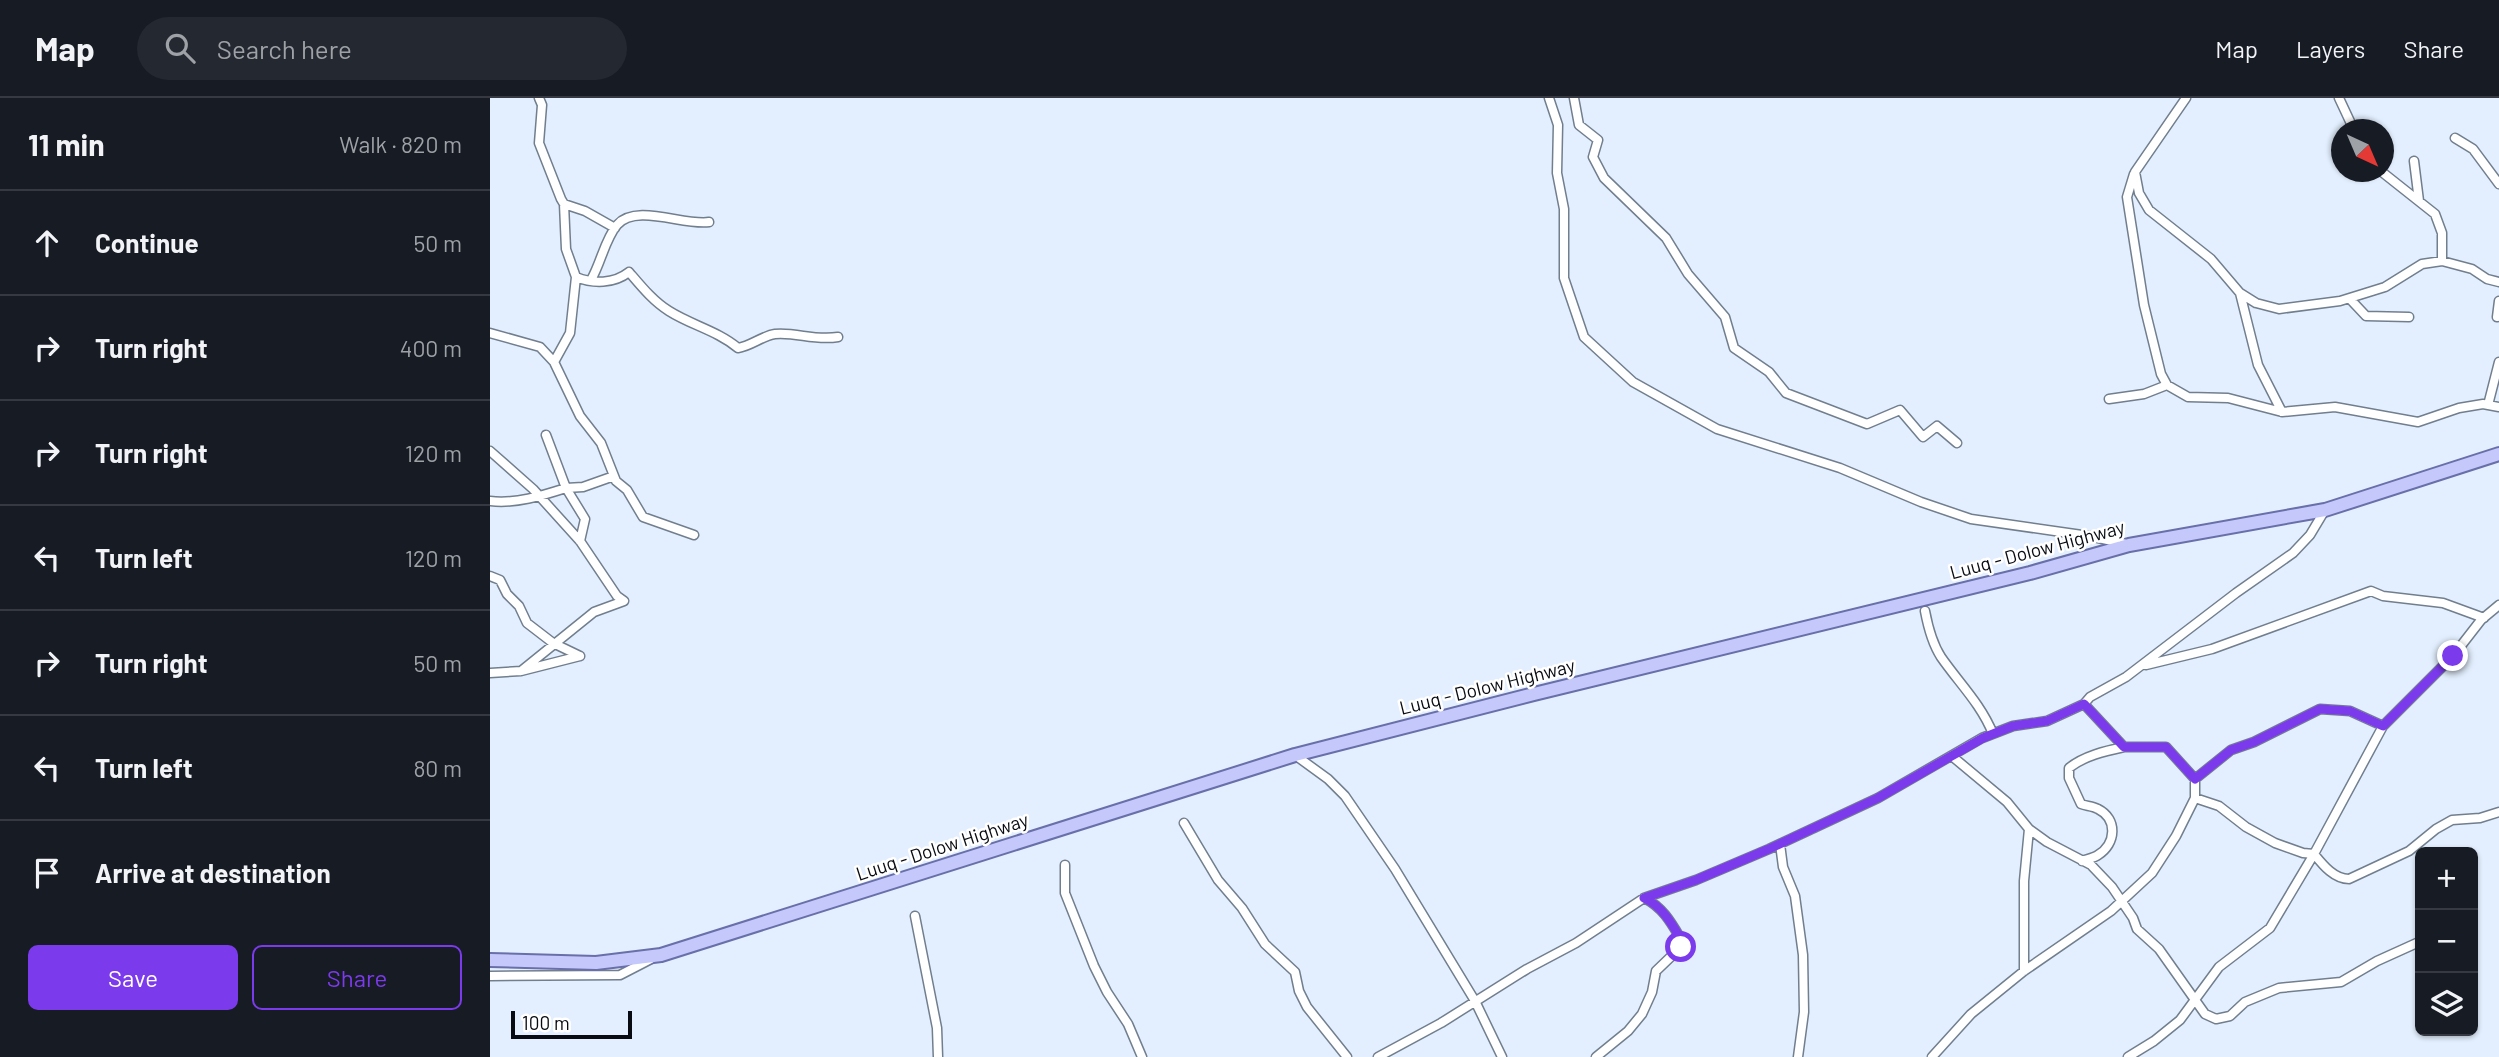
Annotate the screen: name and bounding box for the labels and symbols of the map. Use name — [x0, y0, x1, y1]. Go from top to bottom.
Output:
north arrow — [2331, 119, 2394, 182]
street label: Luuq - Dolow Highway — [1947, 515, 2127, 583]
route end — [2437, 640, 2468, 671]
street label: Luuq - Dolow Highway — [1397, 653, 1577, 719]
street label: Luuq - Dolow Highway — [853, 807, 1031, 885]
route start — [1665, 931, 1696, 962]
scale bar — [511, 1008, 632, 1040]

